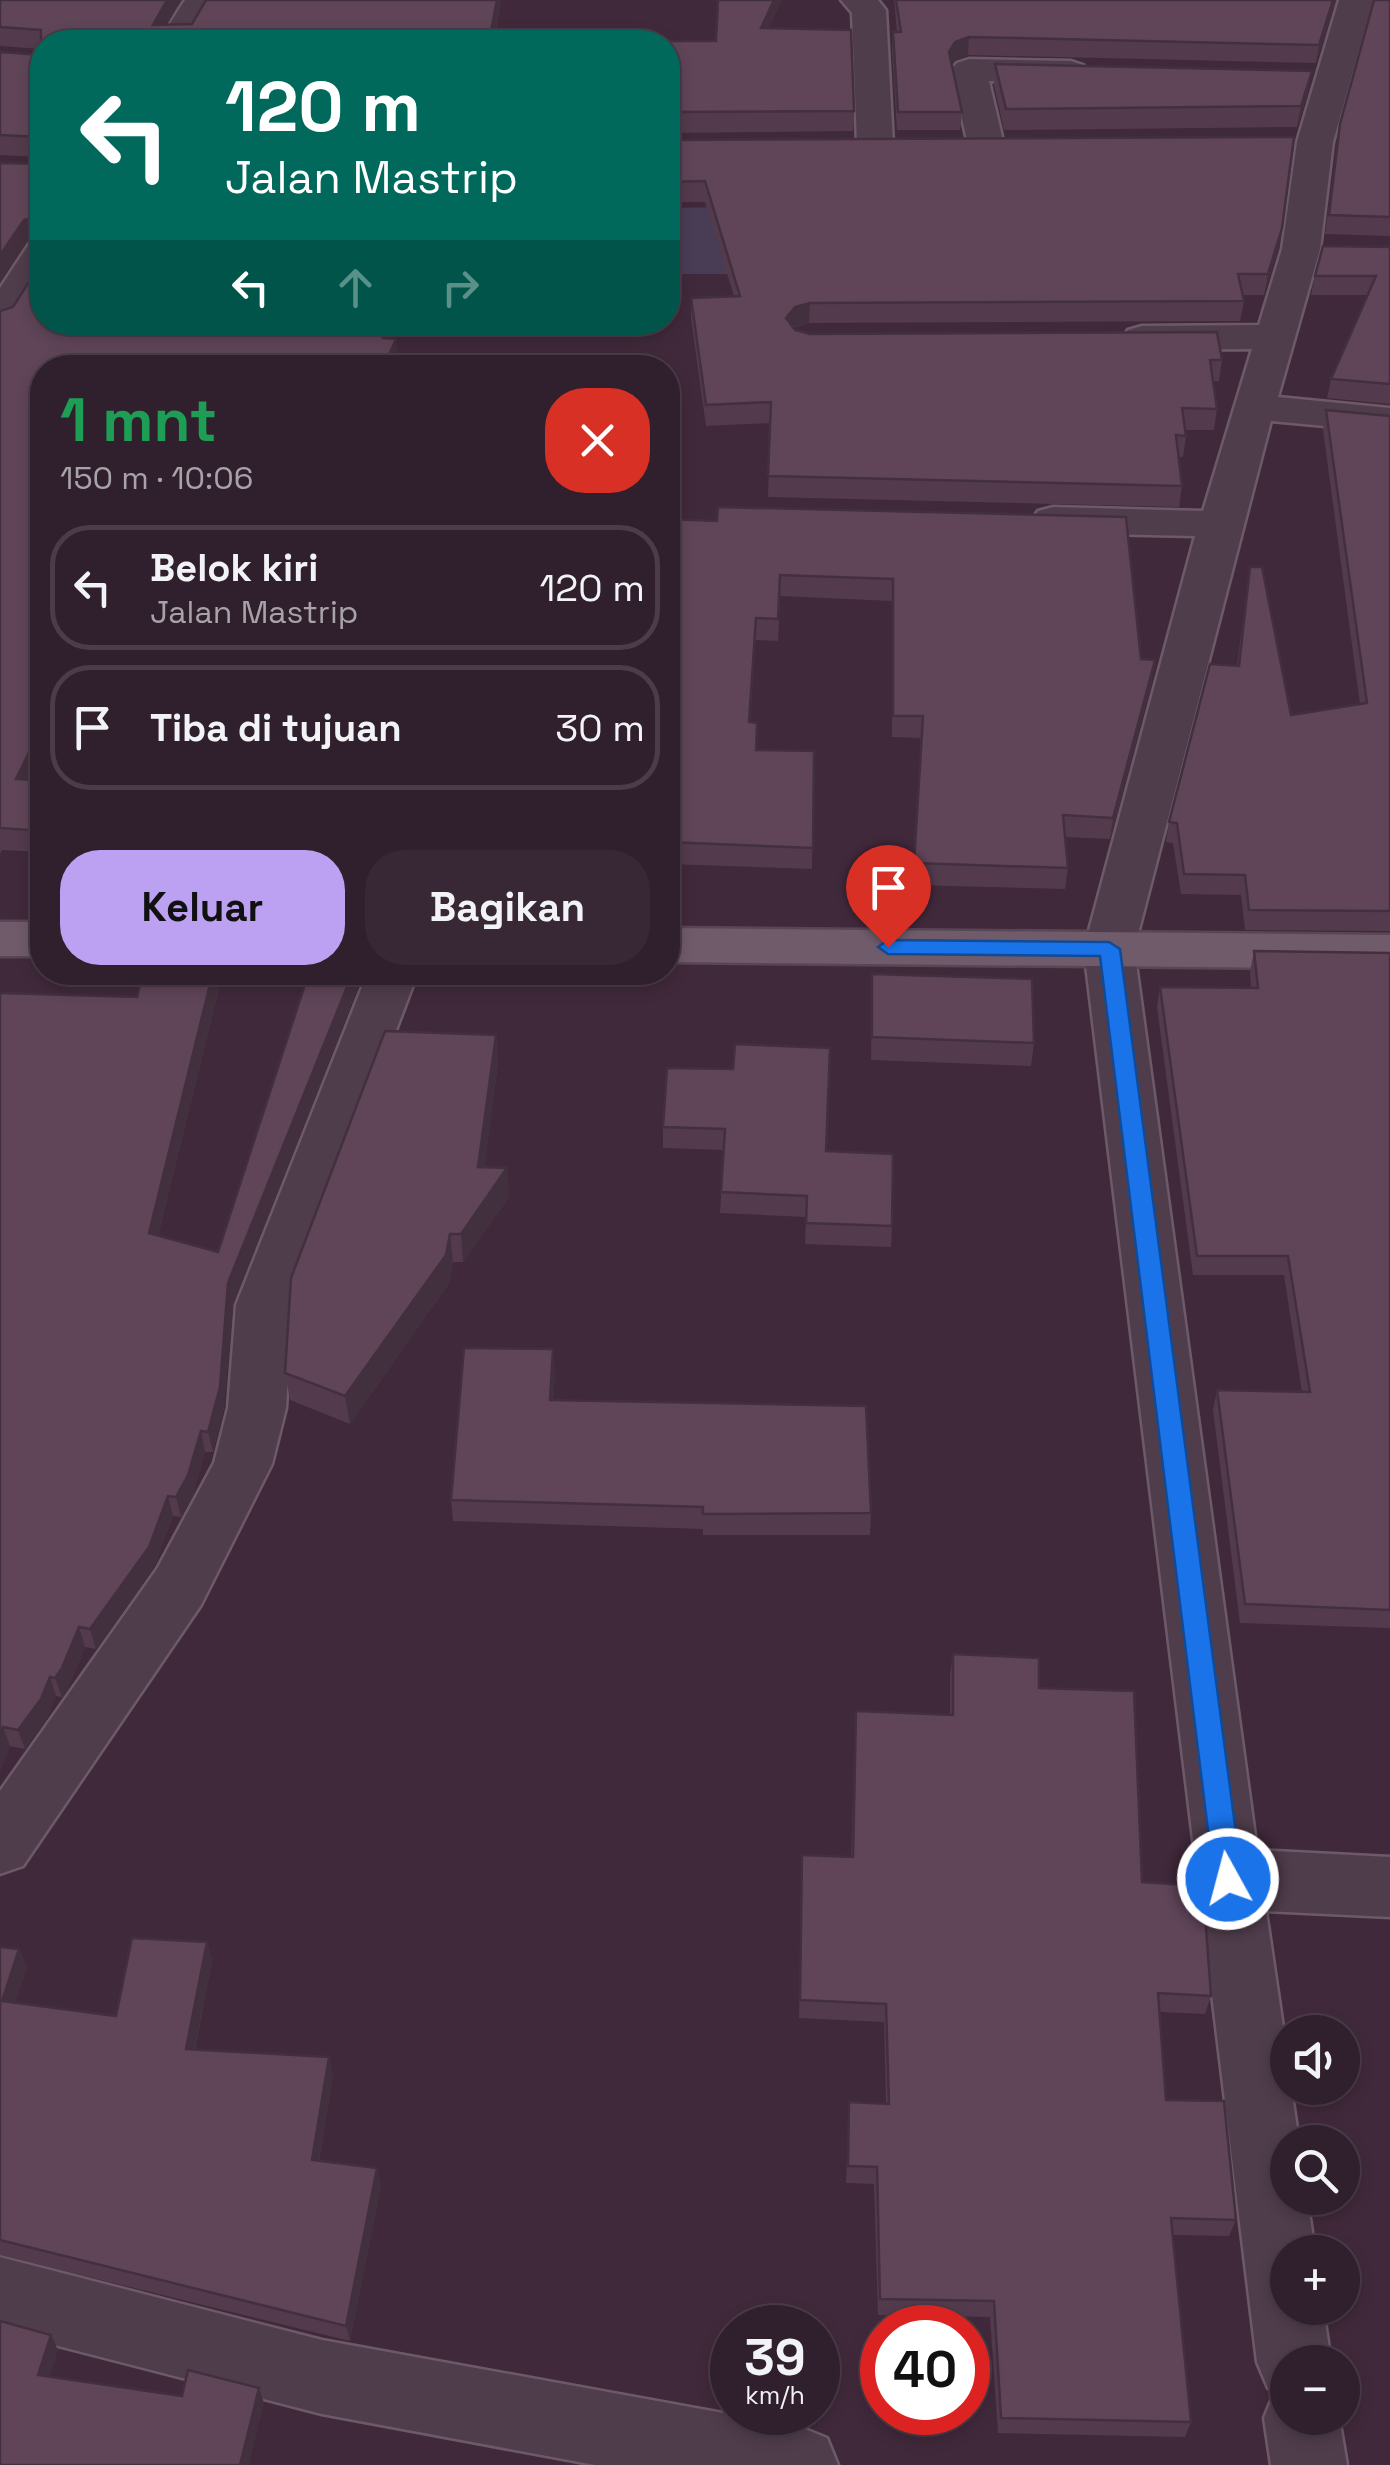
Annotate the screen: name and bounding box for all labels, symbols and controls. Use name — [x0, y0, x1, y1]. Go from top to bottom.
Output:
text: 120 m — [225, 62, 421, 151]
icon: left — [60, 70, 190, 200]
text: Jalan Mastrip — [225, 149, 518, 206]
icon: left — [223, 260, 278, 315]
icon: ahead — [328, 260, 383, 315]
icon: right — [433, 260, 488, 315]
text: 1 mnt — [60, 382, 217, 459]
button: close — [545, 388, 650, 493]
text: 150 m · 10:06 — [60, 458, 253, 498]
text: Belok kiri — [150, 544, 318, 592]
icon: left — [65, 560, 120, 615]
text: 120 m — [539, 564, 645, 612]
text: Jalan Mastrip — [150, 592, 358, 632]
icon: arrive — [65, 700, 120, 755]
text: Tiba di tujuan — [150, 704, 402, 752]
text: 30 m — [555, 704, 645, 752]
pin — [846, 845, 931, 948]
button: Keluar — [60, 850, 345, 965]
button: Bagikan — [365, 850, 650, 965]
icon: arrive — [861, 860, 916, 915]
position arrow — [1176, 1827, 1280, 1931]
map controls — [1270, 2015, 1360, 2435]
button: sound — [1270, 2015, 1360, 2105]
button: search — [1270, 2125, 1360, 2215]
button: + — [1270, 2235, 1360, 2325]
speed limit sign: 40 — [860, 2305, 990, 2435]
text: 39 — [744, 2326, 806, 2390]
button: − — [1270, 2345, 1360, 2435]
text: km/h — [745, 2379, 805, 2411]

